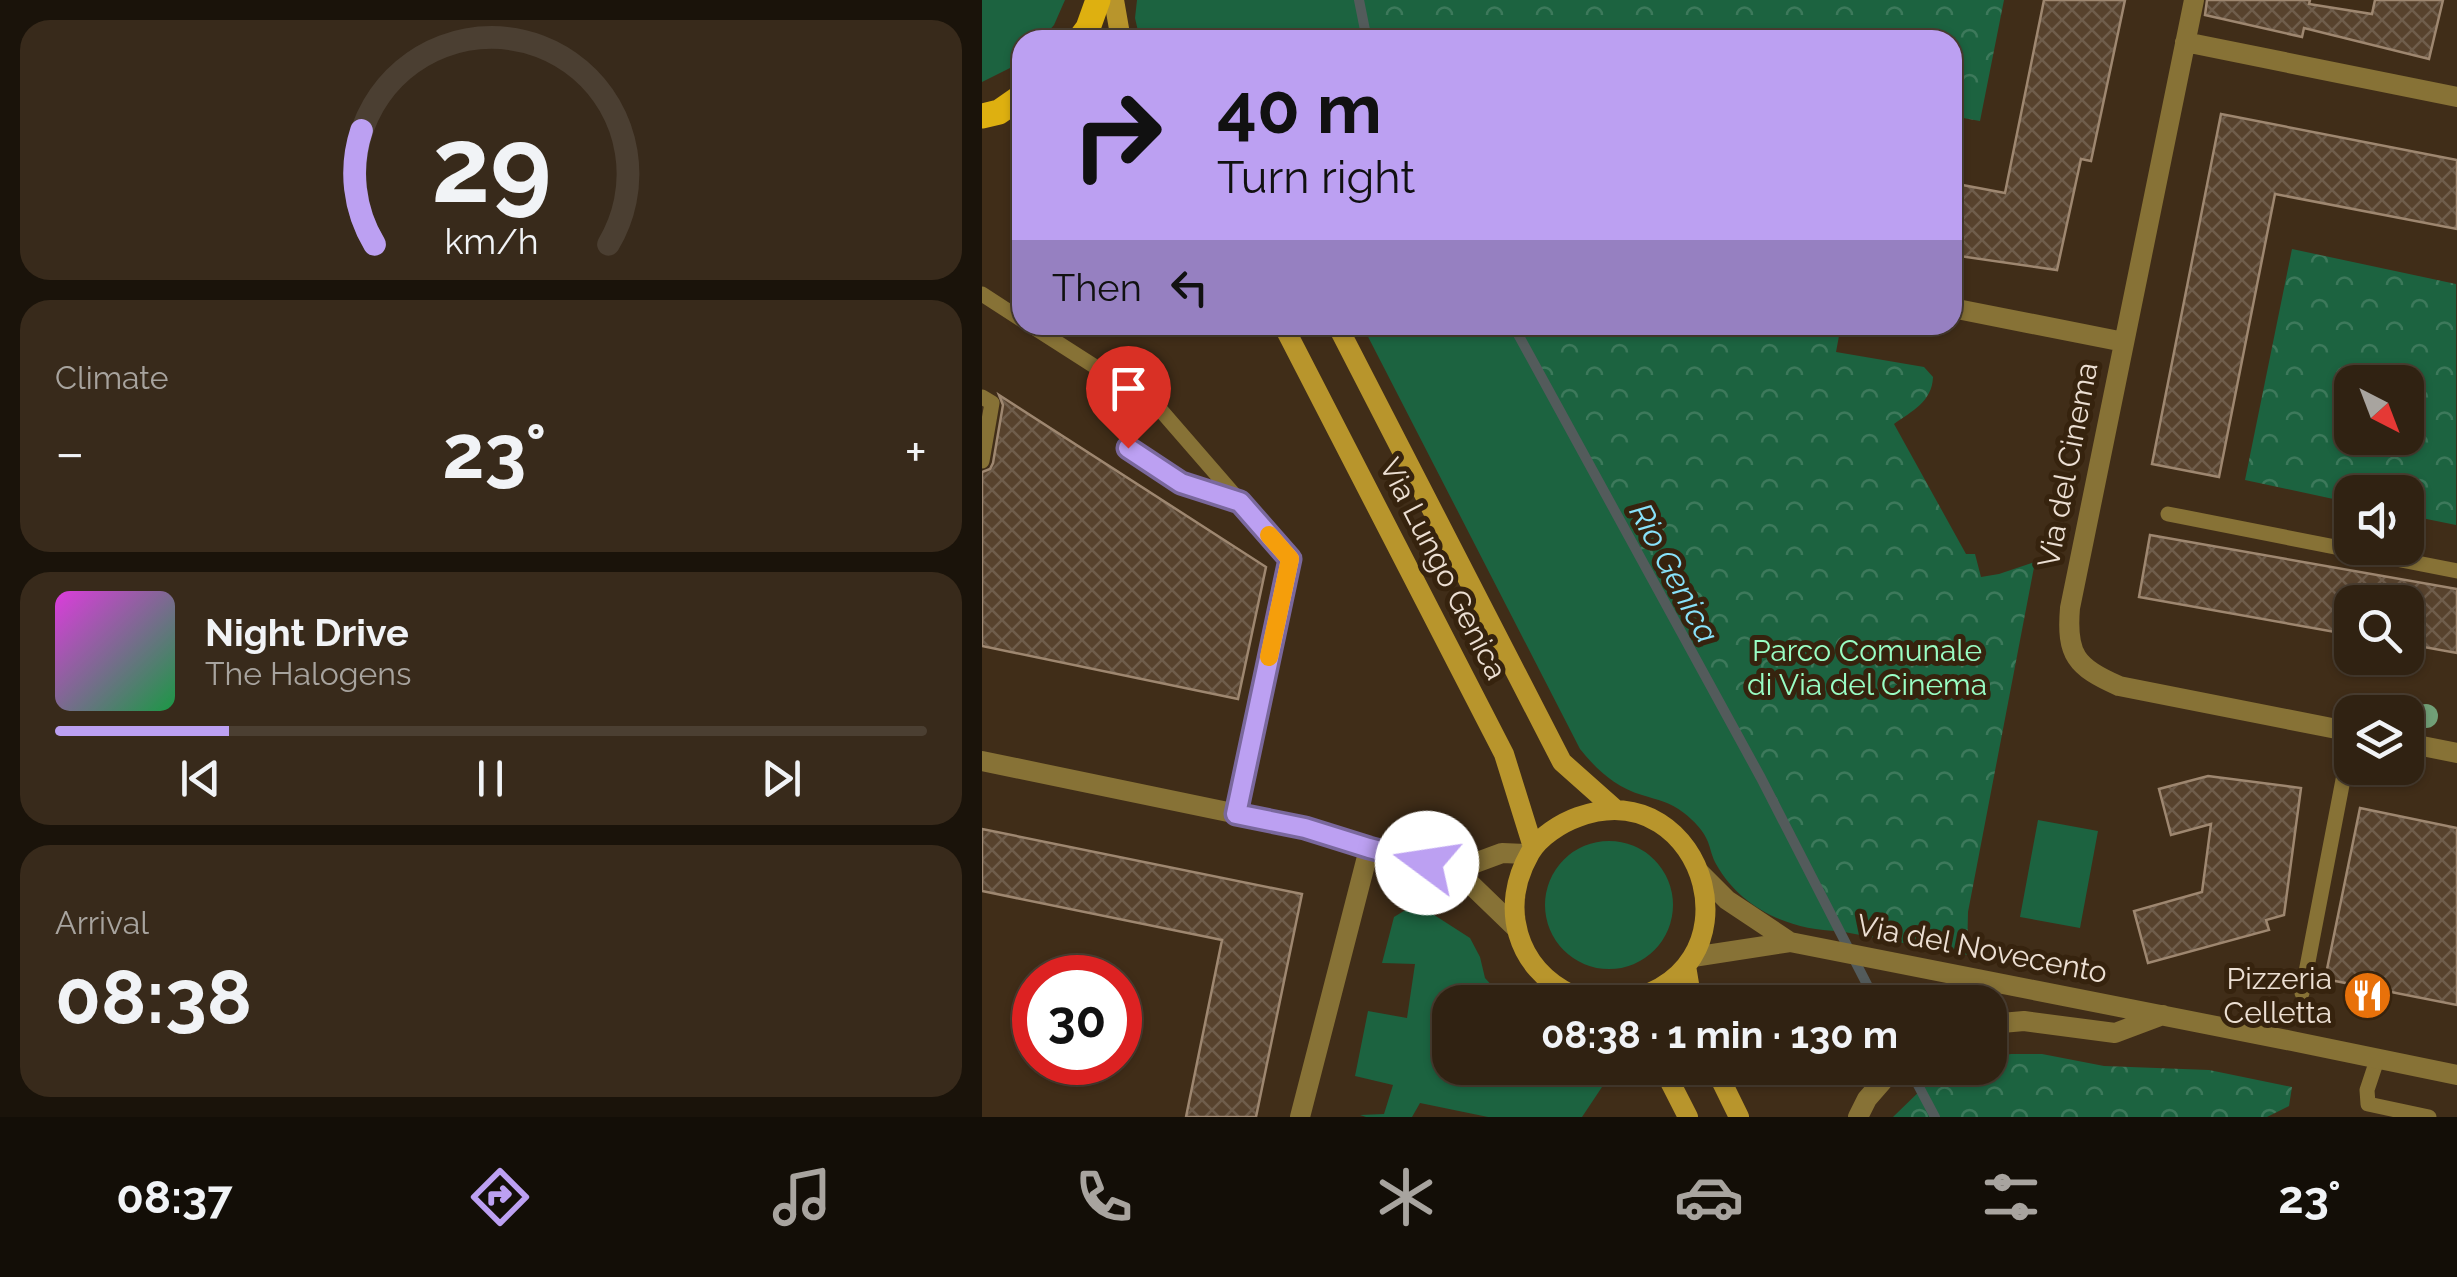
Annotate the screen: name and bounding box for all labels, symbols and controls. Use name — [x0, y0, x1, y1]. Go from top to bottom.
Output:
text: 40 m — [1217, 67, 1382, 149]
icon: right — [1052, 70, 1182, 200]
text: 29 — [431, 104, 551, 226]
text: Turn right — [1217, 151, 1415, 204]
text: km/h — [444, 220, 538, 262]
icon: left — [1162, 260, 1217, 315]
text: Then — [1052, 265, 1142, 310]
pin — [1086, 346, 1171, 449]
text: Climate — [55, 359, 169, 396]
street label: Via del Cinema — [2030, 359, 2105, 570]
icon: arrive — [1101, 361, 1156, 416]
north arrow — [2334, 365, 2424, 455]
map controls — [2334, 365, 2424, 785]
text: 23° — [442, 407, 547, 496]
text: − — [55, 420, 85, 485]
text: + — [904, 420, 927, 485]
street label: Via Lungo Genica — [1373, 452, 1514, 685]
button: sound — [2334, 475, 2424, 565]
water label: Rio Genica — [1622, 497, 1727, 649]
button: search — [2334, 585, 2424, 675]
text: Night Drive — [205, 610, 409, 655]
park label: Parco Comunale di Via del Cinema — [1747, 633, 1987, 702]
text: The Halogens — [205, 655, 411, 692]
button: layers — [2334, 695, 2424, 785]
icon: previous — [173, 751, 228, 806]
icon: pause — [463, 751, 518, 806]
icon: next — [754, 751, 809, 806]
position arrow — [1375, 811, 1479, 915]
text: Arrival — [55, 904, 149, 941]
street label: Via del Novecento — [1854, 907, 2110, 990]
text: 08:38 — [55, 952, 252, 1041]
speed limit sign: 30 — [1012, 955, 1142, 1085]
place label: Pizzeria Celletta — [2224, 961, 2332, 1030]
restaurant icon: Pizzeria Celletta — [2341, 970, 2393, 1022]
text: 08:38 · 1 min · 130 m — [1541, 1012, 1898, 1057]
icon: directions — [465, 1162, 535, 1232]
icon: music — [767, 1162, 837, 1232]
icon: phone — [1069, 1162, 1139, 1232]
icon: climate — [1371, 1162, 1441, 1232]
icon: car — [1674, 1162, 1744, 1232]
icon: filters — [1976, 1162, 2046, 1232]
text: 08:37 — [116, 1171, 232, 1224]
text: 23° — [2278, 1171, 2341, 1224]

